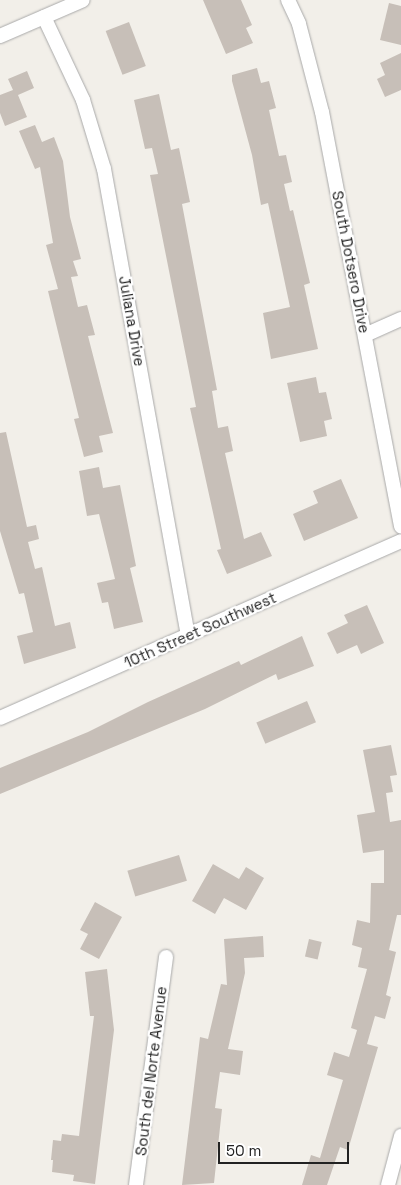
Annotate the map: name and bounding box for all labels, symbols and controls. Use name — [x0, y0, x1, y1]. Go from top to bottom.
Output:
street label: South Dotsero Drive — [328, 189, 374, 335]
street label: Juliana Drive — [115, 274, 149, 368]
street label: 10th Street Southwest — [121, 588, 279, 672]
street label: South del Norte Avenue — [132, 985, 170, 1157]
scale bar — [221, 1132, 352, 1164]
text: 50 m — [226, 1141, 261, 1160]

